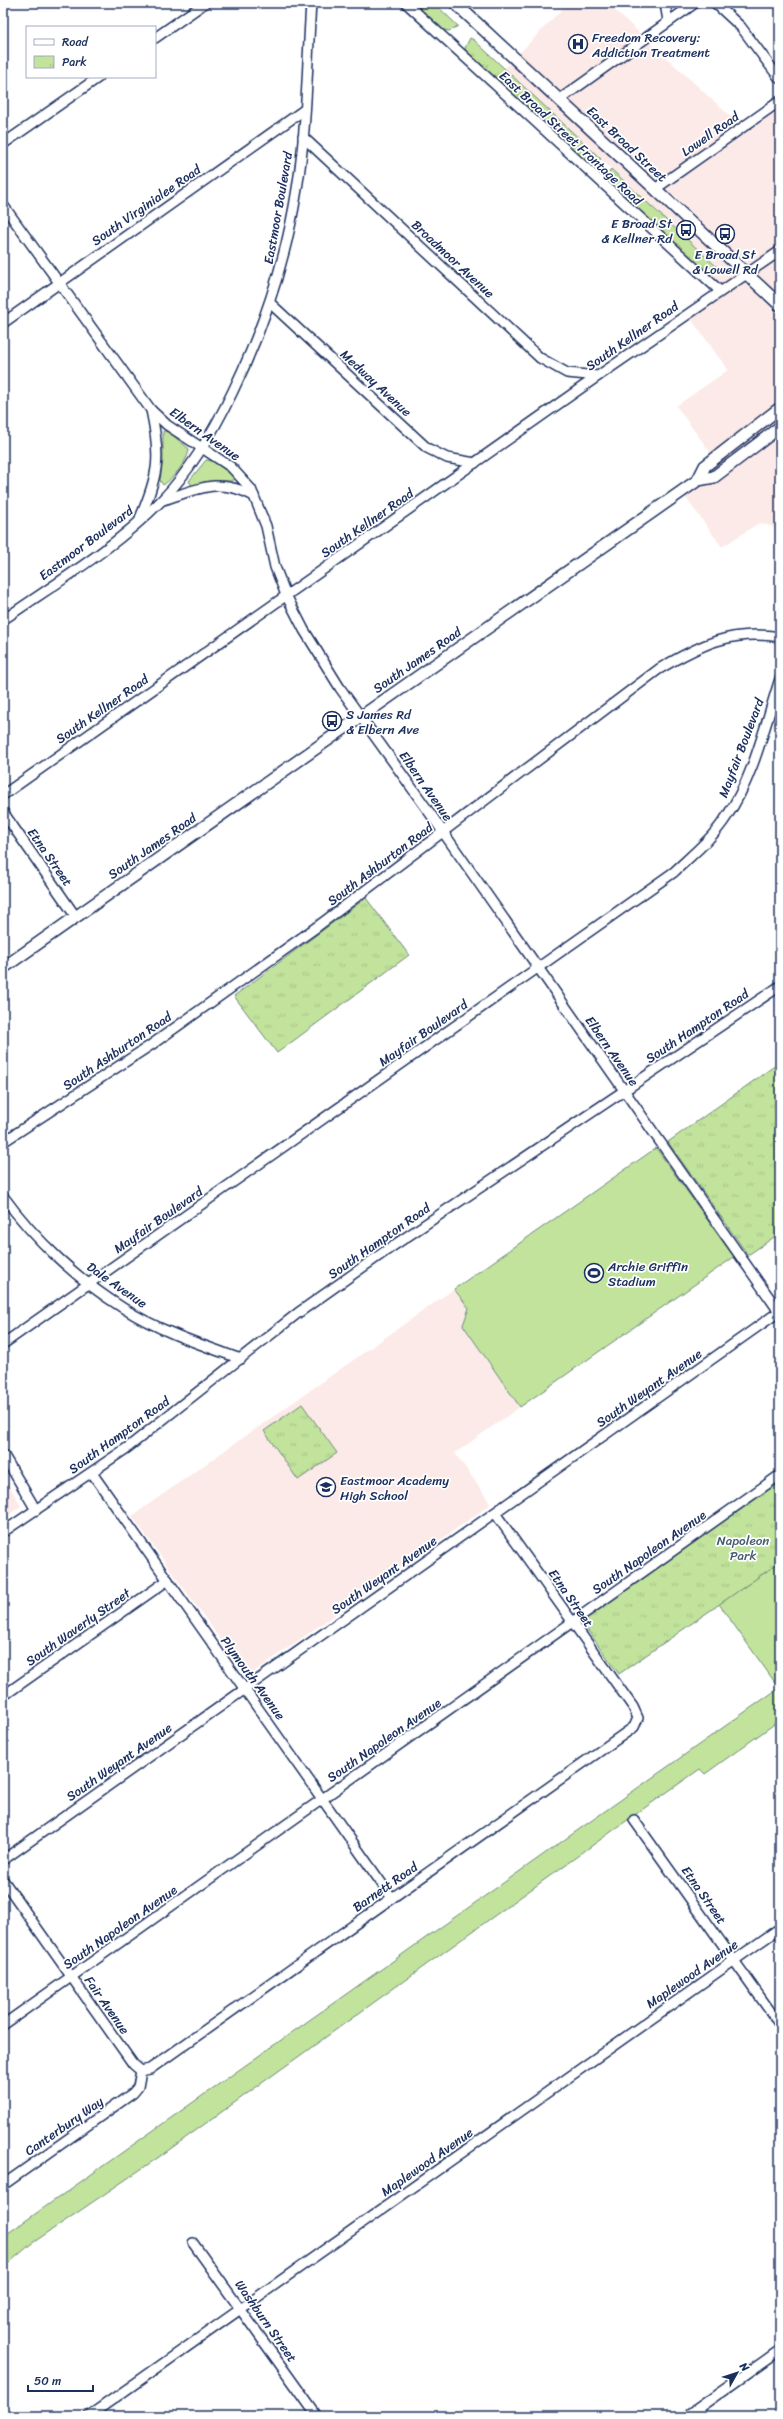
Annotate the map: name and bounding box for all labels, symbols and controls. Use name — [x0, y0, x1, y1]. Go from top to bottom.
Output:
legend — [26, 26, 156, 78]
place label: Freedom Recovery: Addiction Treatment — [591, 26, 710, 64]
text: Road — [62, 31, 89, 53]
hospital icon: Freedom Recovery: Addiction Treatment — [567, 33, 589, 55]
text: Park — [62, 51, 87, 73]
street label: East Broad Street Frontage Road — [497, 68, 645, 208]
street label: East Broad Street — [584, 103, 670, 185]
street label: Lowell Road — [676, 105, 745, 163]
street label: Eastmoor Boulevard — [257, 149, 299, 266]
street label: South Virginialee Road — [86, 158, 207, 252]
place label: E Broad St & Kellner Rd — [601, 212, 673, 250]
street label: Broadmoor Avenue — [406, 214, 500, 304]
bus stop icon: E Broad St & Kellner Rd — [675, 219, 697, 241]
bus stop icon: E Broad St & Lowell Rd — [714, 223, 736, 245]
place label: E Broad St & Lowell Rd — [692, 243, 759, 281]
street label: South Kellner Road — [581, 295, 684, 377]
street label: Medway Avenue — [335, 343, 417, 423]
street label: Elbern Avenue — [165, 401, 246, 467]
street label: South Kellner Road — [316, 482, 419, 564]
street label: Eastmoor Boulevard — [34, 499, 139, 586]
street label: South James Road — [368, 620, 467, 699]
street label: South Kellner Road — [51, 668, 154, 750]
street label: Mayfair Boulevard — [711, 694, 771, 801]
place label: S James Rd & Elbern Ave — [346, 703, 419, 741]
bus stop icon: S James Rd & Elbern Ave — [321, 710, 343, 732]
street label: Elbern Avenue — [393, 746, 459, 827]
street label: South James Road — [103, 806, 202, 885]
street label: South Ashburton Road — [322, 816, 439, 912]
street label: Etna Street — [21, 823, 79, 891]
street label: South Hampton Road — [640, 982, 754, 1069]
street label: Mayfair Boulevard — [373, 993, 473, 1072]
street label: South Ashburton Road — [58, 1005, 177, 1096]
street label: Elbern Avenue — [579, 1011, 645, 1092]
street label: Mayfair Boulevard — [108, 1180, 208, 1259]
street label: South Hampton Road — [323, 1196, 436, 1285]
place label: Archie Griffin Stadium — [607, 1255, 688, 1293]
street label: Dale Avenue — [82, 1256, 152, 1315]
sports icon: Archie Griffin Stadium — [583, 1262, 605, 1284]
street label: South Weyant Avenue — [591, 1342, 707, 1433]
street label: South Hampton Road — [63, 1390, 176, 1480]
place label: Eastmoor Academy High School — [340, 1469, 449, 1507]
school or university icon: Eastmoor Academy High School — [315, 1476, 337, 1498]
street label: South Napoleon Avenue — [587, 1504, 711, 1600]
street label: South Weyant Avenue — [326, 1529, 442, 1620]
park label: Napoleon Park — [717, 1529, 769, 1567]
street label: Etna Street — [542, 1564, 600, 1632]
street label: South Waverly Street — [21, 1582, 136, 1672]
street label: Plymouth Avenue — [215, 1631, 292, 1725]
street label: South Napoleon Avenue — [322, 1692, 446, 1788]
street label: South Weyant Avenue — [61, 1716, 177, 1807]
street label: Barnett Road — [347, 1855, 423, 1918]
street label: Etna Street — [675, 1861, 733, 1929]
street label: South Napoleon Avenue — [58, 1879, 182, 1975]
street label: Maplewood Avenue — [641, 1933, 743, 2015]
street label: Fair Avenue — [78, 1971, 136, 2039]
street label: Canterbury Way — [20, 2090, 109, 2162]
street label: Maplewood Avenue — [376, 2121, 478, 2203]
street label: Washburn Street — [229, 2275, 303, 2367]
north arrow — [717, 2353, 757, 2393]
text: N — [734, 2357, 754, 2376]
scale bar — [28, 2367, 93, 2393]
text: 50 m — [34, 2370, 61, 2392]

